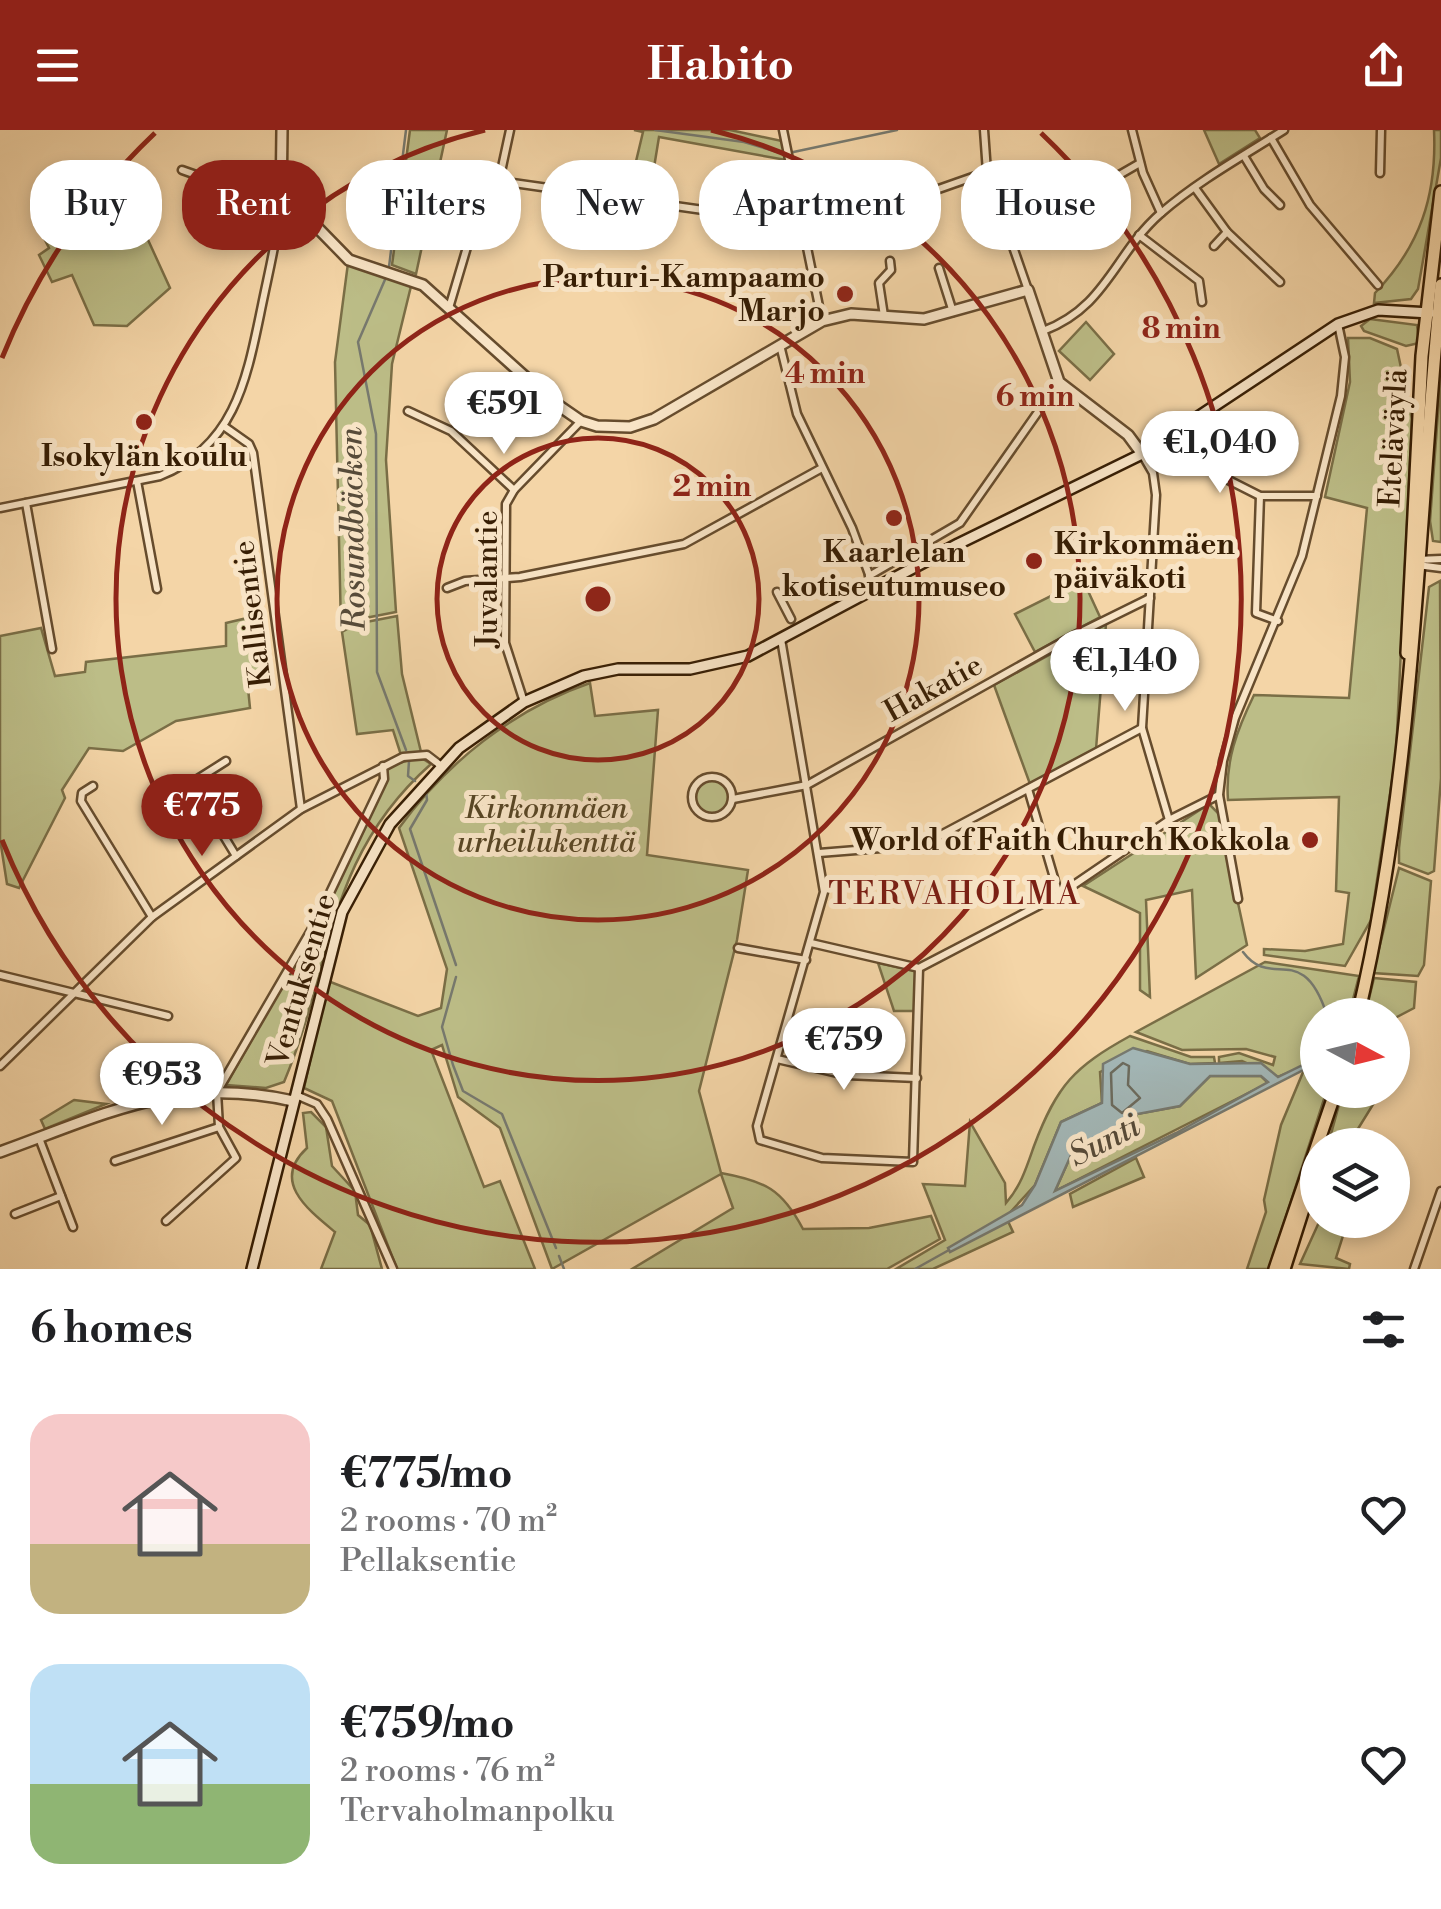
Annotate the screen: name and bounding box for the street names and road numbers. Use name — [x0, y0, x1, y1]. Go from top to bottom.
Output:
street label: Eteläväylä — [1371, 367, 1417, 508]
street label: Juvalantie — [469, 510, 507, 649]
street label: Kallisentie — [225, 538, 281, 690]
street label: Hakatie — [878, 646, 989, 731]
street label: Ventuksentie — [259, 889, 345, 1072]

